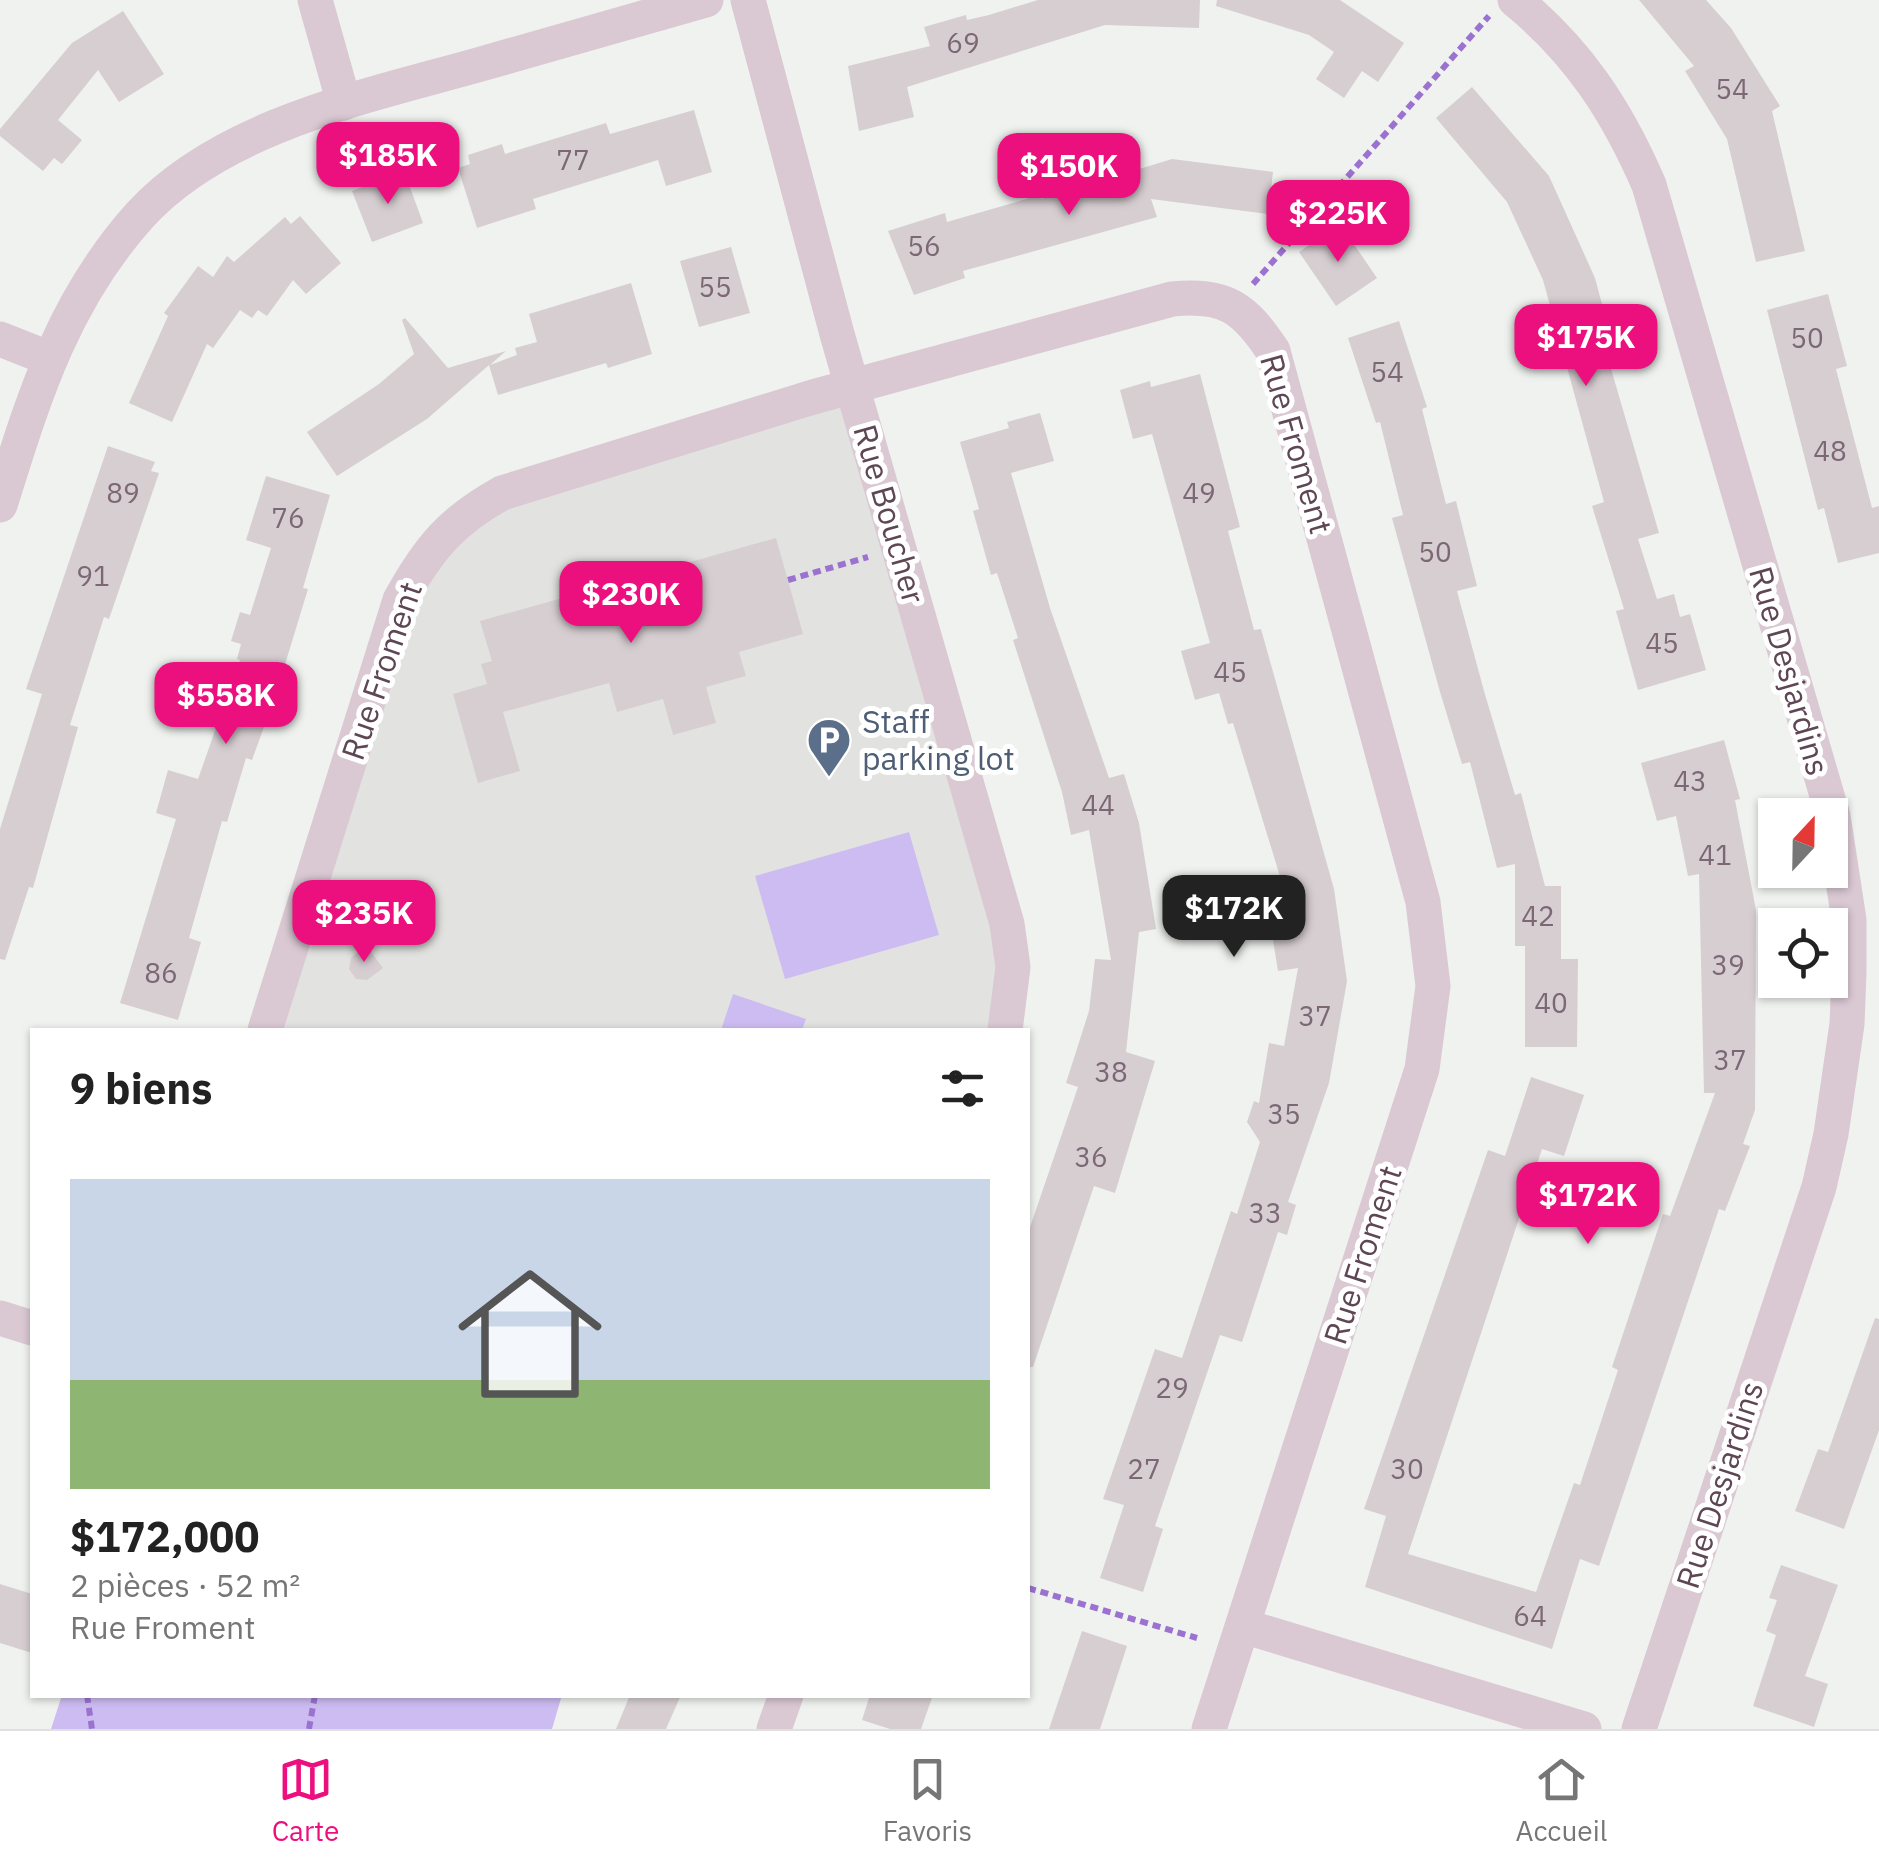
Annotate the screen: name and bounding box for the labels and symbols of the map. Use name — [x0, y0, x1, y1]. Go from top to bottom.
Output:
house number: 69 — [946, 24, 980, 61]
house number: 54 — [1715, 70, 1749, 107]
pin: $185K — [318, 122, 458, 207]
pin: $150K — [999, 133, 1139, 218]
house number: 77 — [556, 141, 590, 178]
pin: $225K — [1268, 180, 1408, 265]
house number: 56 — [907, 227, 941, 264]
house number: 55 — [698, 268, 732, 305]
pin: $175K — [1516, 304, 1656, 389]
house number: 50 — [1790, 319, 1824, 356]
street label: Rue Froment — [1251, 349, 1343, 539]
house number: 54 — [1370, 353, 1404, 390]
street label: Rue Boucher — [844, 419, 936, 608]
house number: 48 — [1813, 432, 1847, 469]
house number: 89 — [106, 474, 140, 511]
house number: 49 — [1182, 474, 1216, 511]
house number: 76 — [271, 499, 305, 536]
house number: 50 — [1418, 533, 1452, 570]
house number: 91 — [76, 557, 110, 594]
pin: $230K — [561, 561, 701, 646]
street label: Rue Desjardins — [1740, 561, 1840, 780]
street label: Rue Froment — [331, 576, 431, 765]
house number: 45 — [1645, 624, 1679, 661]
house number: 45 — [1213, 653, 1247, 690]
pin: $558K — [156, 662, 296, 747]
place label: Staff parking lot — [862, 700, 1015, 779]
parking icon: Staff parking lot — [806, 717, 852, 778]
house number: 43 — [1673, 762, 1707, 799]
house number: 44 — [1081, 786, 1115, 823]
north arrow — [1758, 798, 1848, 888]
house number: 41 — [1698, 836, 1732, 873]
pin: $172K — [1164, 875, 1304, 960]
pin: $235K — [294, 880, 434, 965]
house number: 42 — [1521, 897, 1555, 934]
house number: 39 — [1711, 946, 1745, 983]
house number: 86 — [144, 954, 178, 991]
house number: 40 — [1534, 984, 1568, 1021]
house number: 37 — [1298, 997, 1332, 1034]
house number: 37 — [1713, 1041, 1747, 1078]
house number: 38 — [1094, 1053, 1128, 1090]
house number: 35 — [1267, 1095, 1301, 1132]
house number: 36 — [1074, 1138, 1108, 1175]
street label: Rue Froment — [1313, 1160, 1411, 1349]
pin: $172K — [1518, 1162, 1658, 1247]
house number: 33 — [1248, 1194, 1282, 1231]
house number: 29 — [1155, 1369, 1189, 1406]
street label: Rue Desjardins — [1666, 1376, 1772, 1594]
house number: 27 — [1127, 1450, 1161, 1487]
house number: 30 — [1390, 1450, 1424, 1487]
house number: 64 — [1513, 1597, 1547, 1634]

